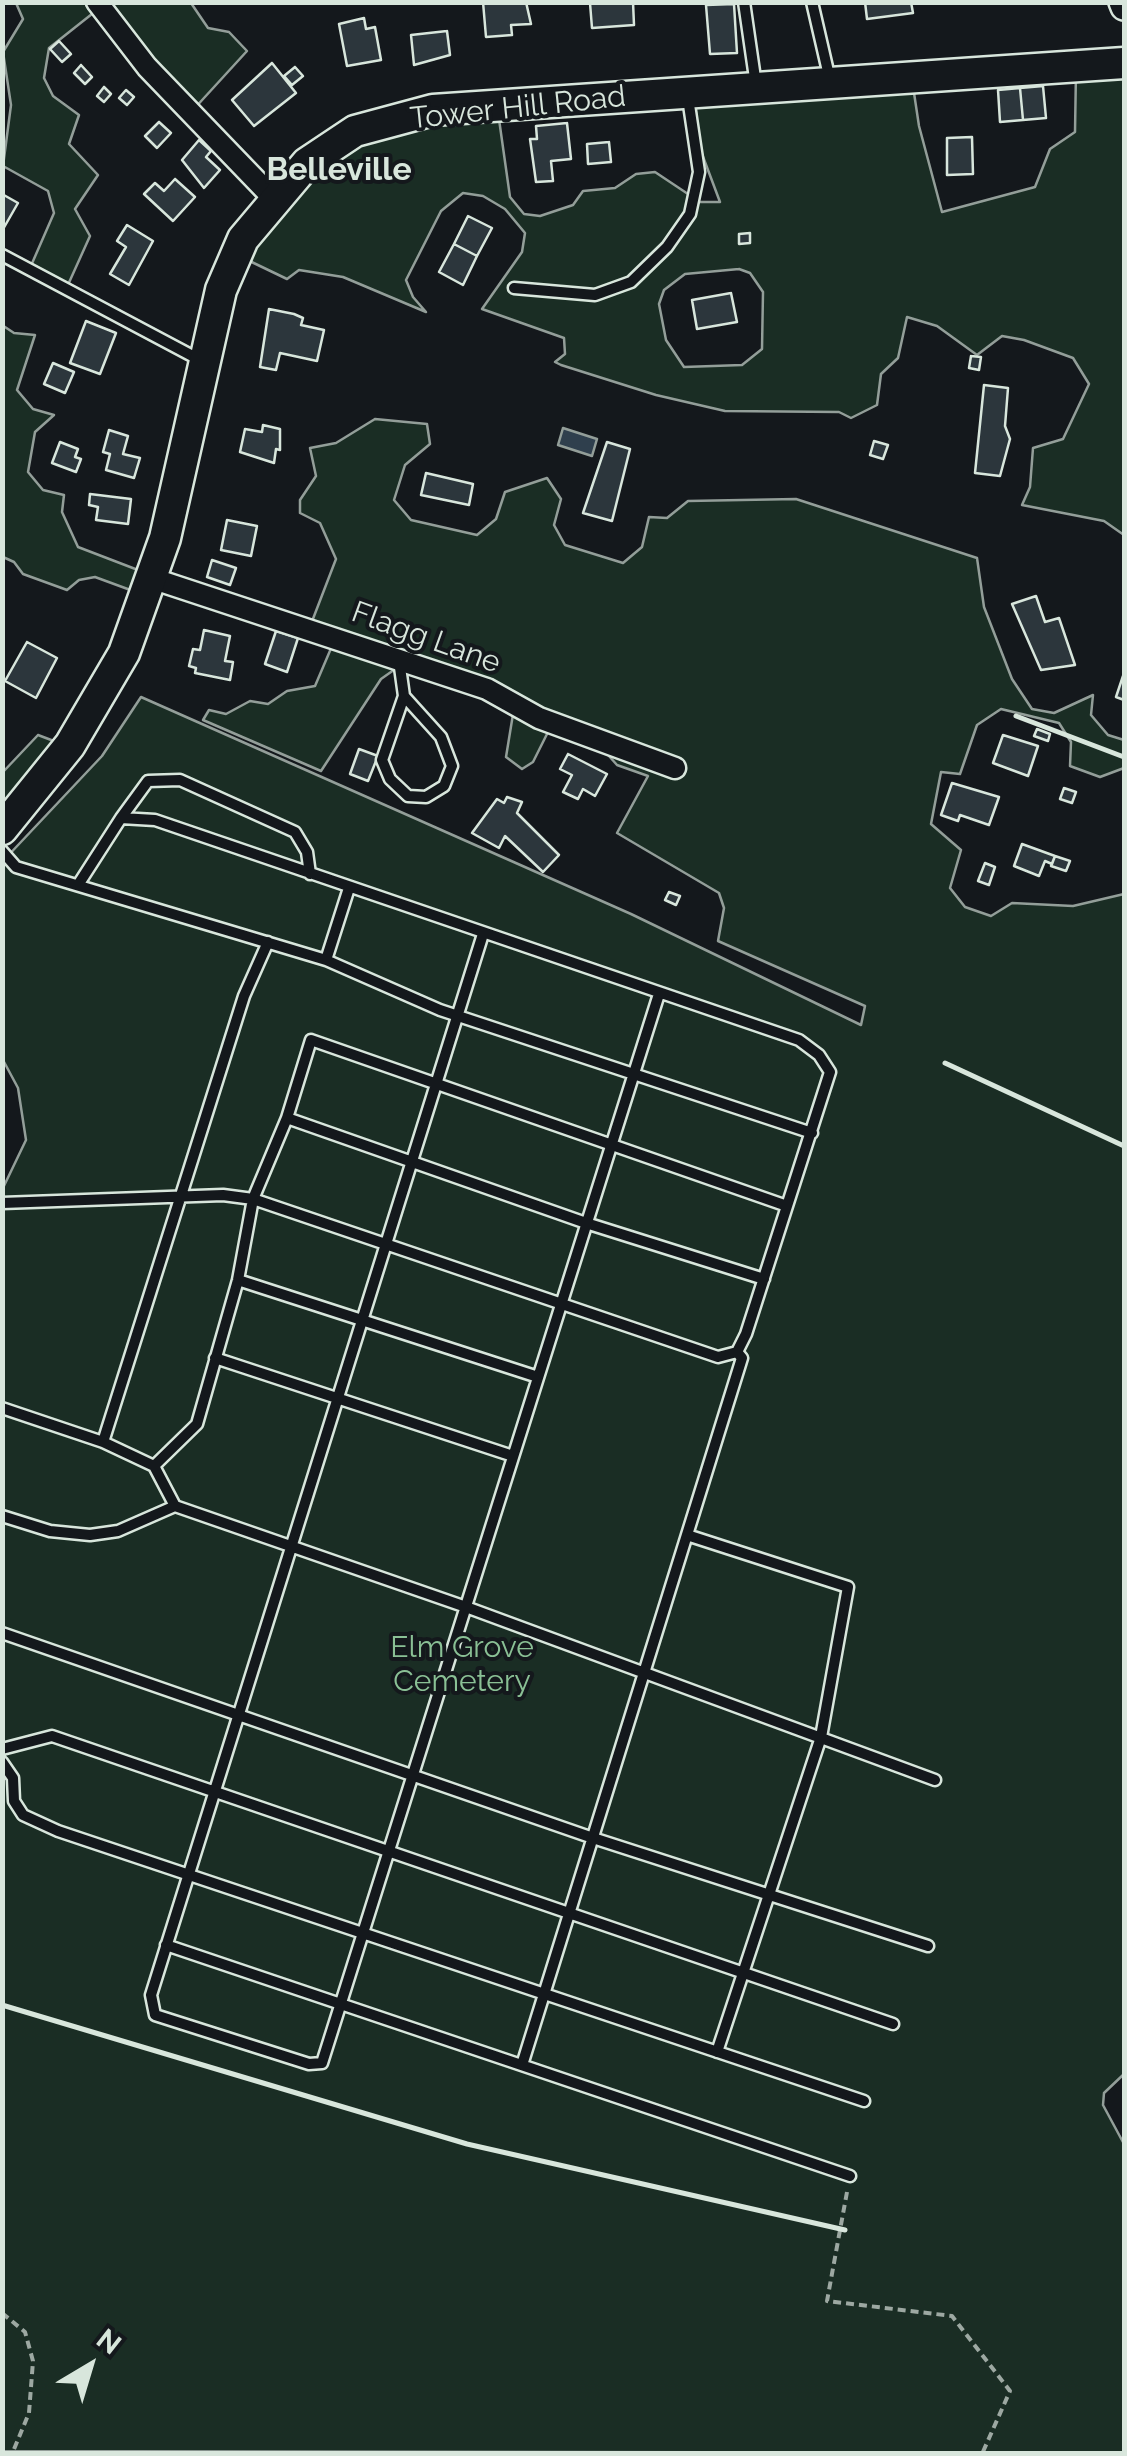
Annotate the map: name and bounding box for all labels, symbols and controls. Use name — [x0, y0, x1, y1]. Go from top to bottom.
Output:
street label: Tower Hill Road — [408, 79, 628, 137]
district label: Belleville — [266, 151, 412, 189]
street label: Flagg Lane — [347, 594, 505, 682]
park label: Elm Grove Cemetery — [390, 1630, 534, 1700]
north arrow — [40, 2316, 140, 2416]
text: N — [90, 2322, 127, 2362]

